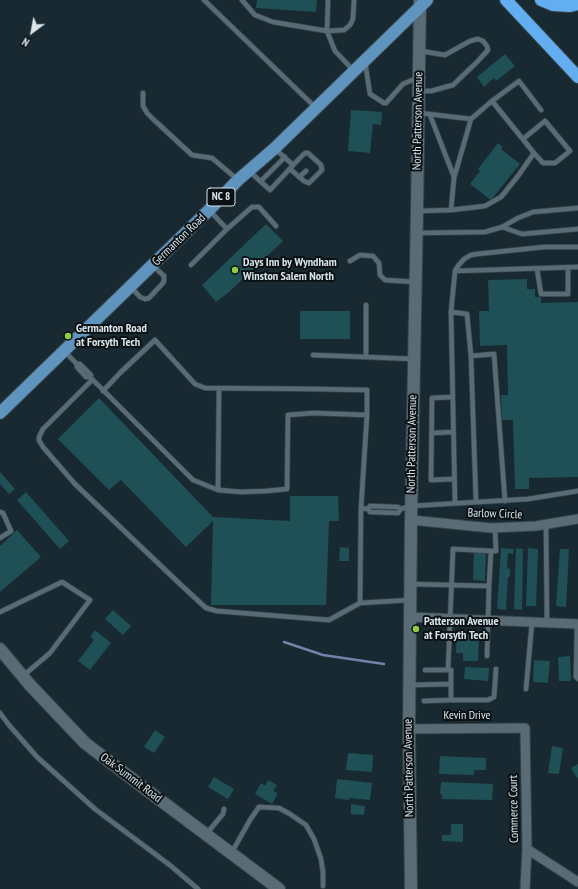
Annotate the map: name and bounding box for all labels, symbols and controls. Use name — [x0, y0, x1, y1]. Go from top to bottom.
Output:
north arrow — [12, 12, 52, 52]
text: N — [19, 35, 32, 50]
street label: North Patterson Avenue — [410, 72, 426, 170]
road number: NC 8 — [207, 188, 235, 206]
street label: Germanton Road — [149, 211, 209, 269]
place label: Days Inn by Wyndham Winston Salem North — [243, 256, 337, 284]
marker: Days Inn by Wyndham Winston Salem North — [230, 265, 240, 275]
place label: Germanton Road at Forsyth Tech — [76, 322, 147, 350]
marker: Germanton Road at Forsyth Tech — [63, 331, 73, 341]
street label: North Patterson Avenue — [404, 395, 420, 493]
street label: Barlow Circle — [467, 506, 523, 522]
place label: Patterson Avenue at Forsyth Tech — [424, 615, 499, 643]
marker: Patterson Avenue at Forsyth Tech — [411, 624, 421, 634]
street label: Kevin Drive — [443, 709, 491, 723]
street label: North Patterson Avenue — [401, 719, 417, 817]
street label: Oak Summit Road — [97, 750, 165, 806]
street label: Commerce Court — [506, 775, 522, 843]

